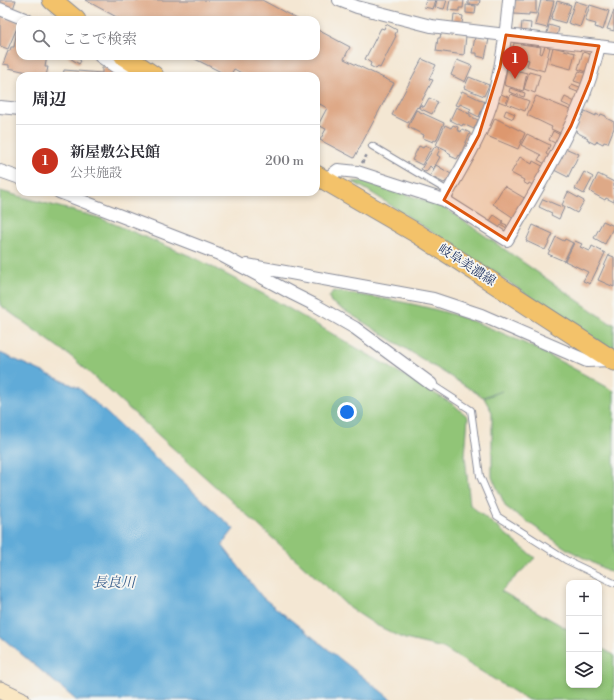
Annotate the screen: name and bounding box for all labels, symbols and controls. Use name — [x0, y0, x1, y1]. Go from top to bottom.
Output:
search box — [16, 16, 320, 60]
icon: search — [30, 27, 52, 49]
text: ここで検索 — [62, 30, 137, 49]
pin: 1 — [502, 46, 528, 79]
text: 周辺 — [32, 89, 66, 111]
text: 新屋敷公民館 — [70, 143, 160, 162]
text: 1 — [42, 153, 48, 169]
text: 200 m — [265, 153, 304, 169]
text: 公共施設 — [70, 165, 122, 181]
street label: 岐阜美濃線 — [435, 241, 499, 289]
your location — [337, 402, 357, 422]
water label: 長良川 — [93, 574, 137, 592]
map controls — [566, 580, 602, 688]
button: + — [566, 580, 602, 616]
button: − — [566, 616, 602, 652]
button: layers — [566, 652, 602, 688]

